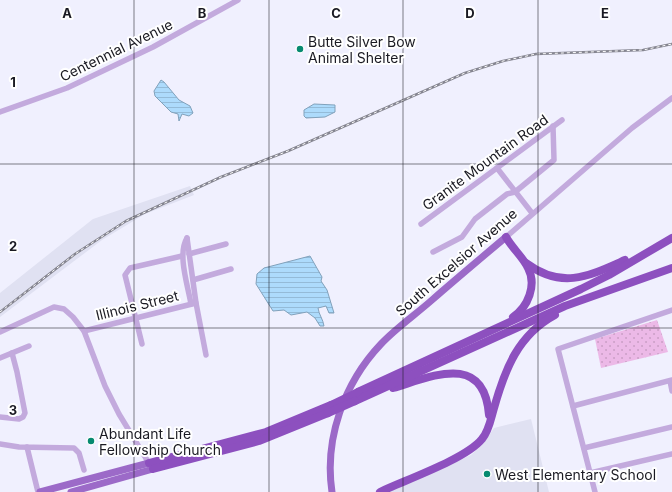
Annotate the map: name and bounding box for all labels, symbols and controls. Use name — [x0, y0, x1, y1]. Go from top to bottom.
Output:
text: A — [62, 5, 72, 21]
text: B — [198, 5, 207, 21]
text: C — [331, 5, 341, 21]
text: D — [465, 5, 475, 21]
text: E — [601, 5, 609, 21]
street label: Centennial Avenue — [57, 15, 175, 85]
place label: Butte Silver Bow Animal Shelter — [308, 33, 416, 66]
marker: Butte Silver Bow Animal Shelter — [295, 44, 305, 54]
text: 1 — [10, 74, 16, 90]
street label: Granite Mountain Road — [419, 111, 551, 213]
street label: South Excelsior Avenue — [392, 205, 520, 319]
text: 2 — [9, 238, 17, 254]
street label: Illinois Street — [94, 286, 181, 324]
text: 3 — [9, 402, 17, 418]
place label: Abundant Life Fellowship Church — [99, 425, 221, 458]
marker: Abundant Life Fellowship Church — [86, 436, 96, 446]
place label: West Elementary School — [495, 466, 656, 483]
marker: West Elementary School — [482, 469, 492, 479]

